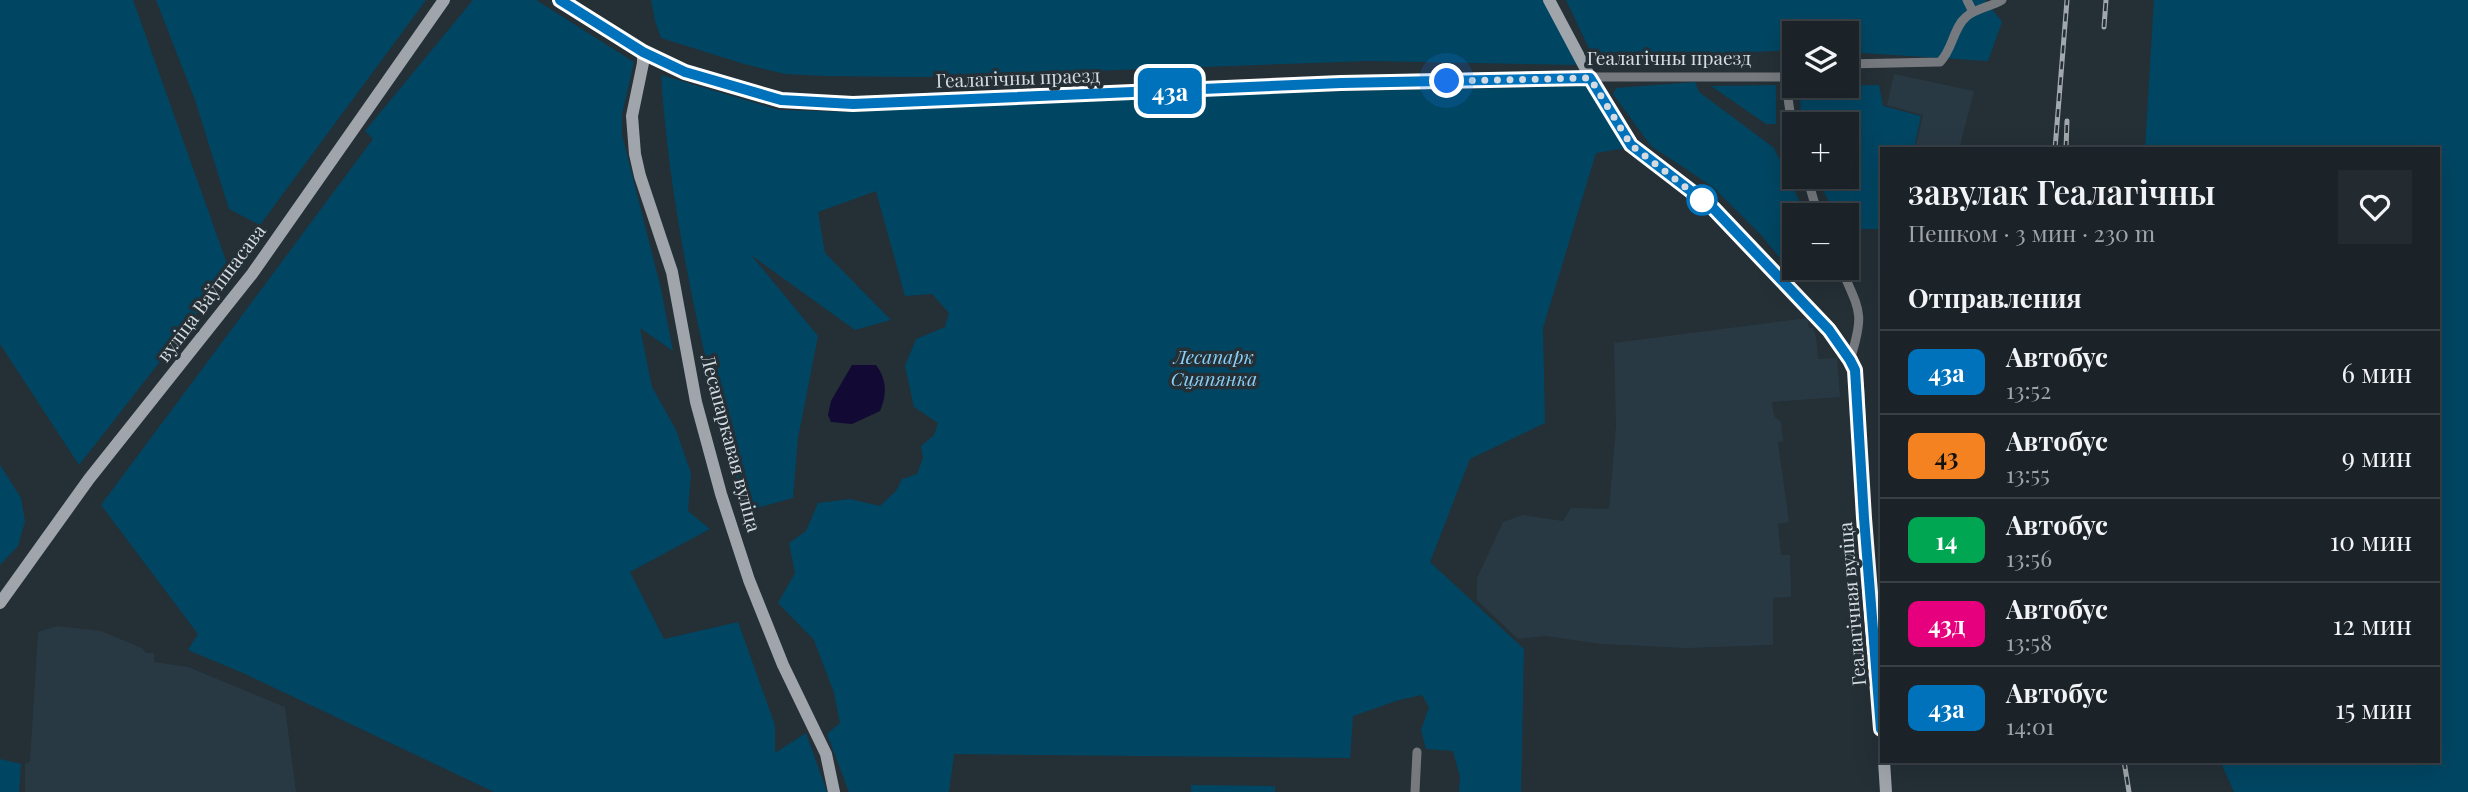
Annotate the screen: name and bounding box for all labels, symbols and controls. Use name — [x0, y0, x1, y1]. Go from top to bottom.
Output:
map controls — [1782, 21, 1859, 280]
button: layers — [1782, 21, 1859, 98]
street label: Геалагічны праезд — [1587, 44, 1751, 70]
street label: Геалагічны праезд — [935, 61, 1101, 93]
your location — [1429, 63, 1464, 98]
line badge: 43а — [1130, 68, 1210, 114]
text: 43а — [1152, 75, 1188, 107]
button: + — [1782, 112, 1859, 189]
text: завулак Геалагічны — [1908, 169, 2215, 213]
button: heart — [2338, 170, 2412, 244]
unlabelled marker — [1687, 185, 1717, 215]
button: − — [1782, 203, 1859, 280]
text: Пешком · 3 мин · 230 m — [1908, 217, 2155, 248]
street label: вуліца Ваўпшасава — [150, 218, 271, 367]
text: Отправления — [1908, 280, 2082, 315]
text: Автобус — [2006, 339, 2108, 374]
park label: Лесапарк Сцяпянка — [1171, 343, 1257, 391]
street label: Лесапаркавая вуліца — [695, 350, 768, 535]
text: 6 мин — [2341, 355, 2412, 390]
text: 43а — [1928, 356, 1965, 388]
text: 13:52 — [2006, 374, 2051, 405]
text: Автобус — [2006, 423, 2108, 458]
text: 9 мин — [2342, 439, 2412, 474]
text: 43 — [1935, 440, 1958, 472]
text: 13:55 — [2006, 458, 2050, 489]
text: Автобус — [2006, 507, 2108, 542]
street label: Геалагічная вуліца — [1831, 520, 1871, 687]
text: 10 мин — [2330, 523, 2412, 558]
text: 14 — [1936, 524, 1957, 556]
text: 13:56 — [2006, 542, 2052, 573]
text: Автобус — [2006, 591, 2108, 626]
text: 12 мин — [2333, 607, 2412, 642]
text: 43д — [1928, 608, 1965, 640]
text: 13:58 — [2006, 626, 2052, 657]
text: Автобус — [2006, 675, 2108, 710]
text: 15 мин — [2335, 691, 2412, 726]
text: 43а — [1928, 692, 1965, 724]
text: 14:01 — [2006, 710, 2054, 741]

